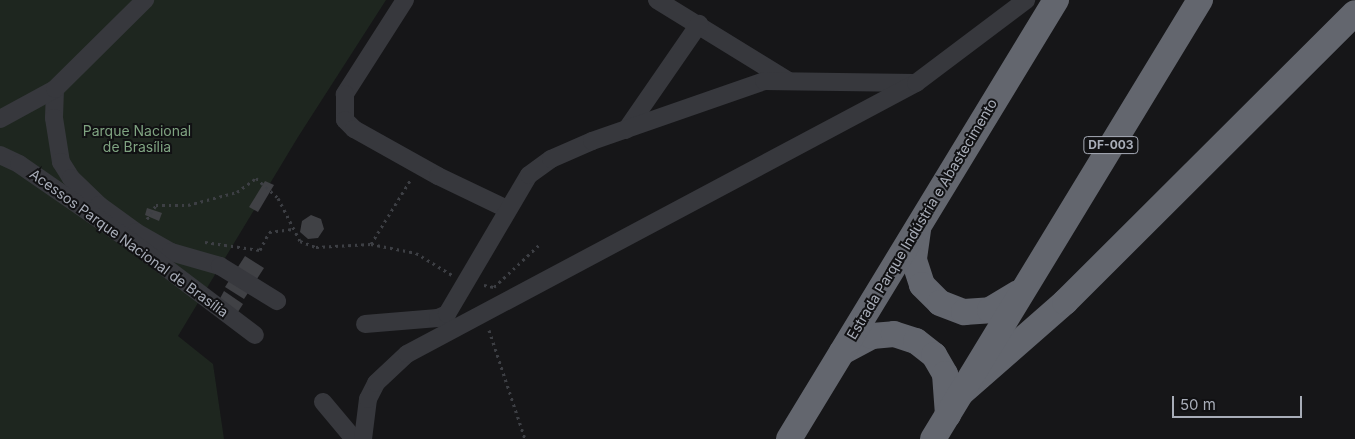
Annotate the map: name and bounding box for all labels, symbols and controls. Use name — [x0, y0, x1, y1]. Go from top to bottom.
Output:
street label: Estrada Parque Indústria e Abastecimento — [843, 96, 1001, 342]
park label: Parque Nacional de Brasília — [83, 123, 191, 156]
road number: DF-003 — [1082, 136, 1140, 154]
street label: Acessos Parque Nacional de Brasília — [27, 165, 231, 321]
scale bar — [1175, 386, 1305, 418]
text: 50 m — [1180, 395, 1216, 414]

